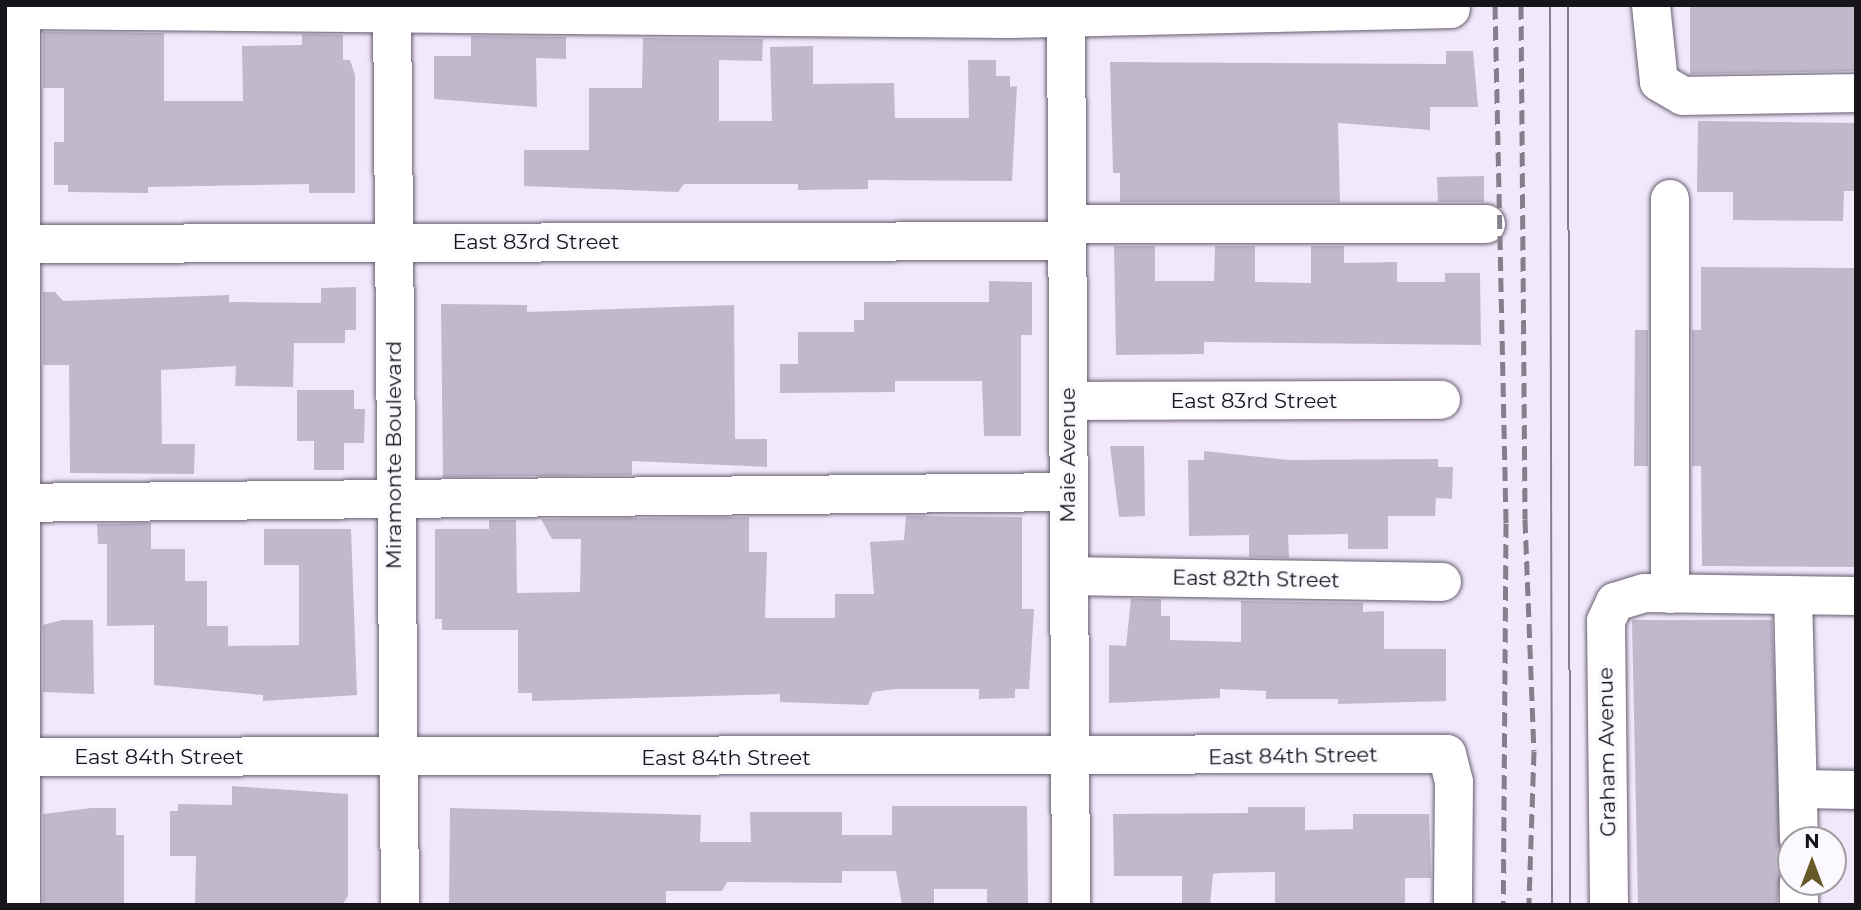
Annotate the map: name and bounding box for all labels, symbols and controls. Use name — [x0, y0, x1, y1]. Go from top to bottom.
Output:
street label: East 83rd Street — [452, 229, 620, 255]
street label: Miramonte Boulevard — [381, 341, 407, 569]
street label: Maie Avenue — [1055, 387, 1081, 523]
street label: East 83rd Street — [1170, 388, 1338, 414]
street label: East 82th Street — [1172, 565, 1340, 593]
street label: Graham Avenue — [1593, 667, 1621, 837]
street label: East 84th Street — [1208, 742, 1378, 770]
street label: East 84th Street — [74, 744, 244, 770]
street label: East 84th Street — [641, 745, 811, 771]
north arrow — [1777, 826, 1847, 896]
text: N — [1804, 830, 1820, 853]

